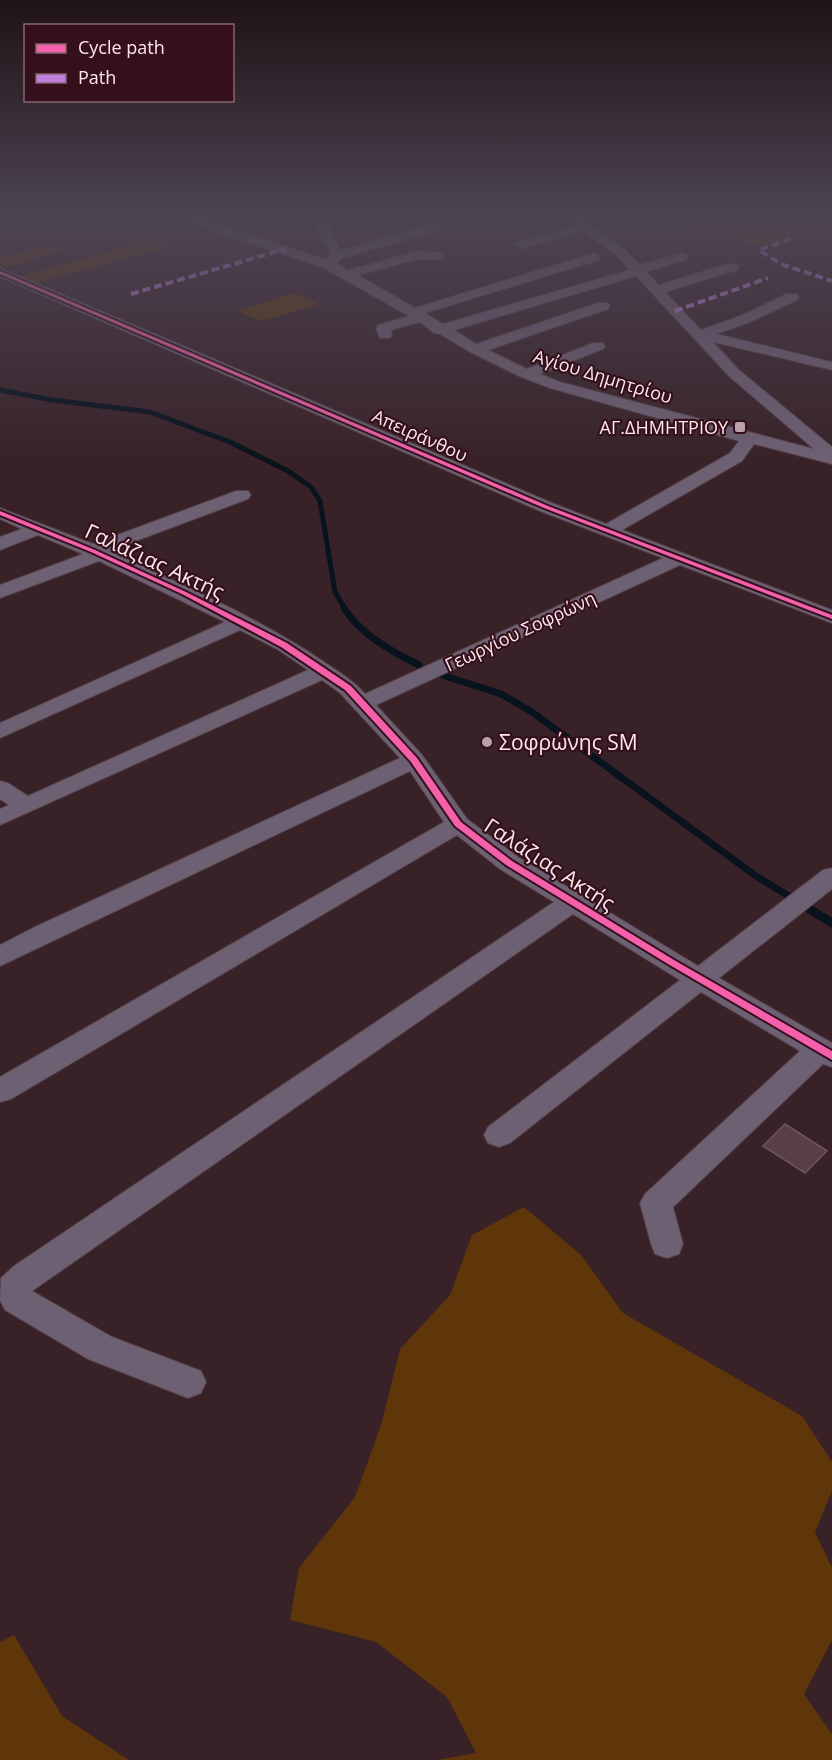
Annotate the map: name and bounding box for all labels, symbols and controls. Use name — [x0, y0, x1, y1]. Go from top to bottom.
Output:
legend — [24, 24, 234, 102]
text: Cycle path — [78, 35, 165, 59]
text: Path — [78, 65, 116, 89]
street label: Αγίου Δημητρίου — [531, 343, 675, 409]
street label: Απειράνθου — [369, 403, 471, 467]
place label: ΑΓ.ΔΗΜΗΤΡΙΟΥ — [600, 415, 729, 439]
marker: ΑΓ.ΔΗΜΗΤΡΙΟΥ — [733, 420, 747, 434]
street label: Γαλάζιας Ακτής — [81, 516, 229, 606]
street label: Γεωργίου Σοφρώνη — [441, 585, 599, 677]
place label: Σοφρώνης SM — [499, 728, 638, 756]
marker: Σοφρώνης SM — [480, 735, 494, 749]
street label: Γαλάζιας Ακτής — [479, 811, 621, 917]

